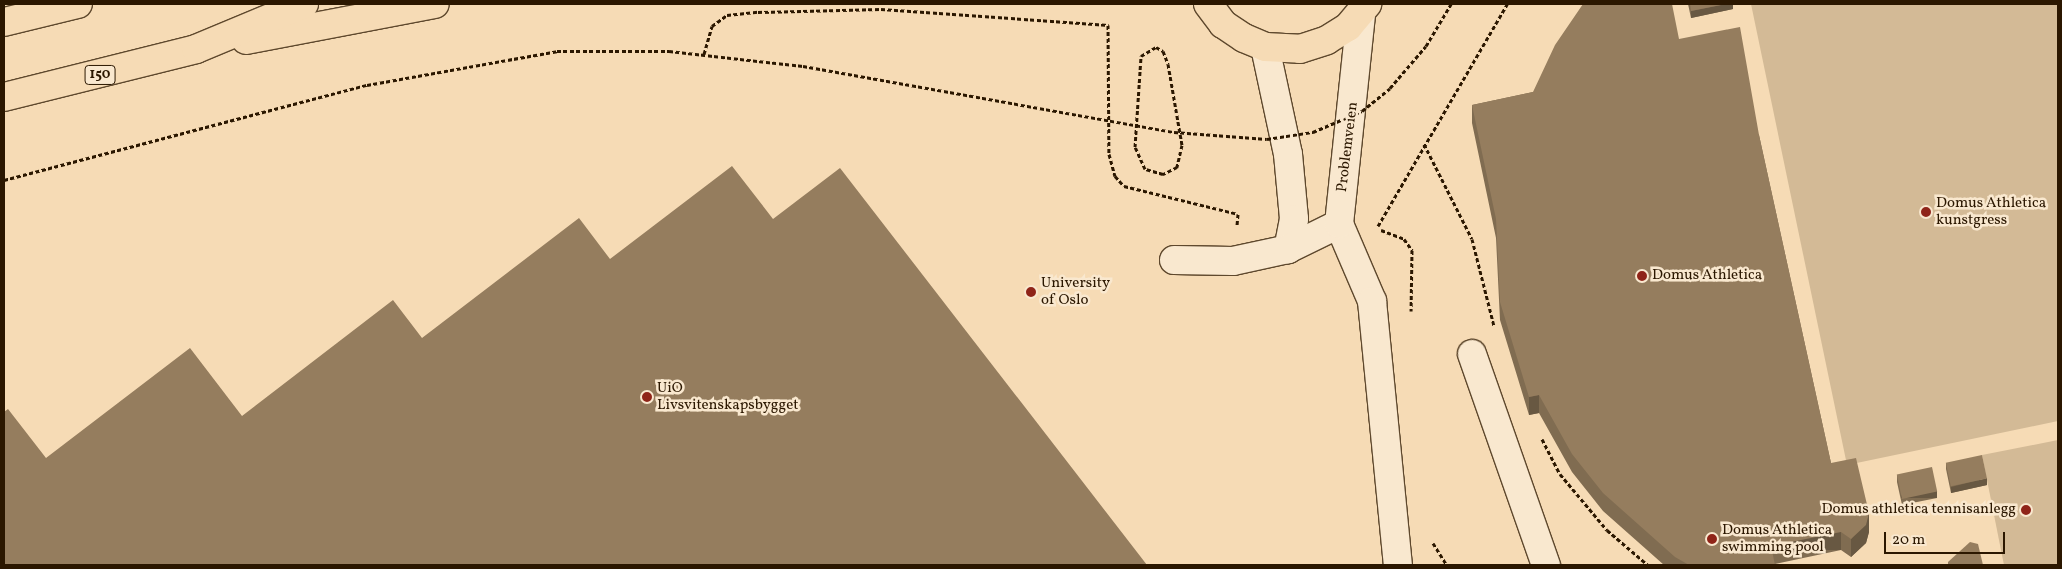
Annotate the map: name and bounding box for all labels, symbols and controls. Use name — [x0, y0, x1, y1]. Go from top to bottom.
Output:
road number: 150 — [84, 64, 116, 86]
street label: Problemveien — [1334, 101, 1362, 193]
place label: Domus Athletica kunstgress — [1936, 194, 2046, 229]
marker: Domus Athletica kunstgress — [1920, 206, 1932, 218]
place label: Domus Athletica — [1652, 267, 1762, 285]
marker: Domus Athletica — [1636, 270, 1648, 282]
place label: University of Oslo — [1041, 274, 1110, 309]
marker: University of Oslo — [1025, 286, 1037, 298]
place label: UiO Livsvitenskapsbygget — [657, 379, 799, 414]
marker: UiO Livsvitenskapsbygget — [641, 391, 653, 403]
place label: Domus athletica tennisanlegg — [1821, 501, 2016, 519]
marker: Domus athletica tennisanlegg — [2020, 504, 2032, 516]
place label: Domus Athletica swimming pool — [1722, 521, 1832, 556]
scale bar — [1887, 522, 2008, 554]
text: 20 m — [1892, 530, 1925, 551]
marker: Domus Athletica swimming pool — [1706, 533, 1718, 545]

